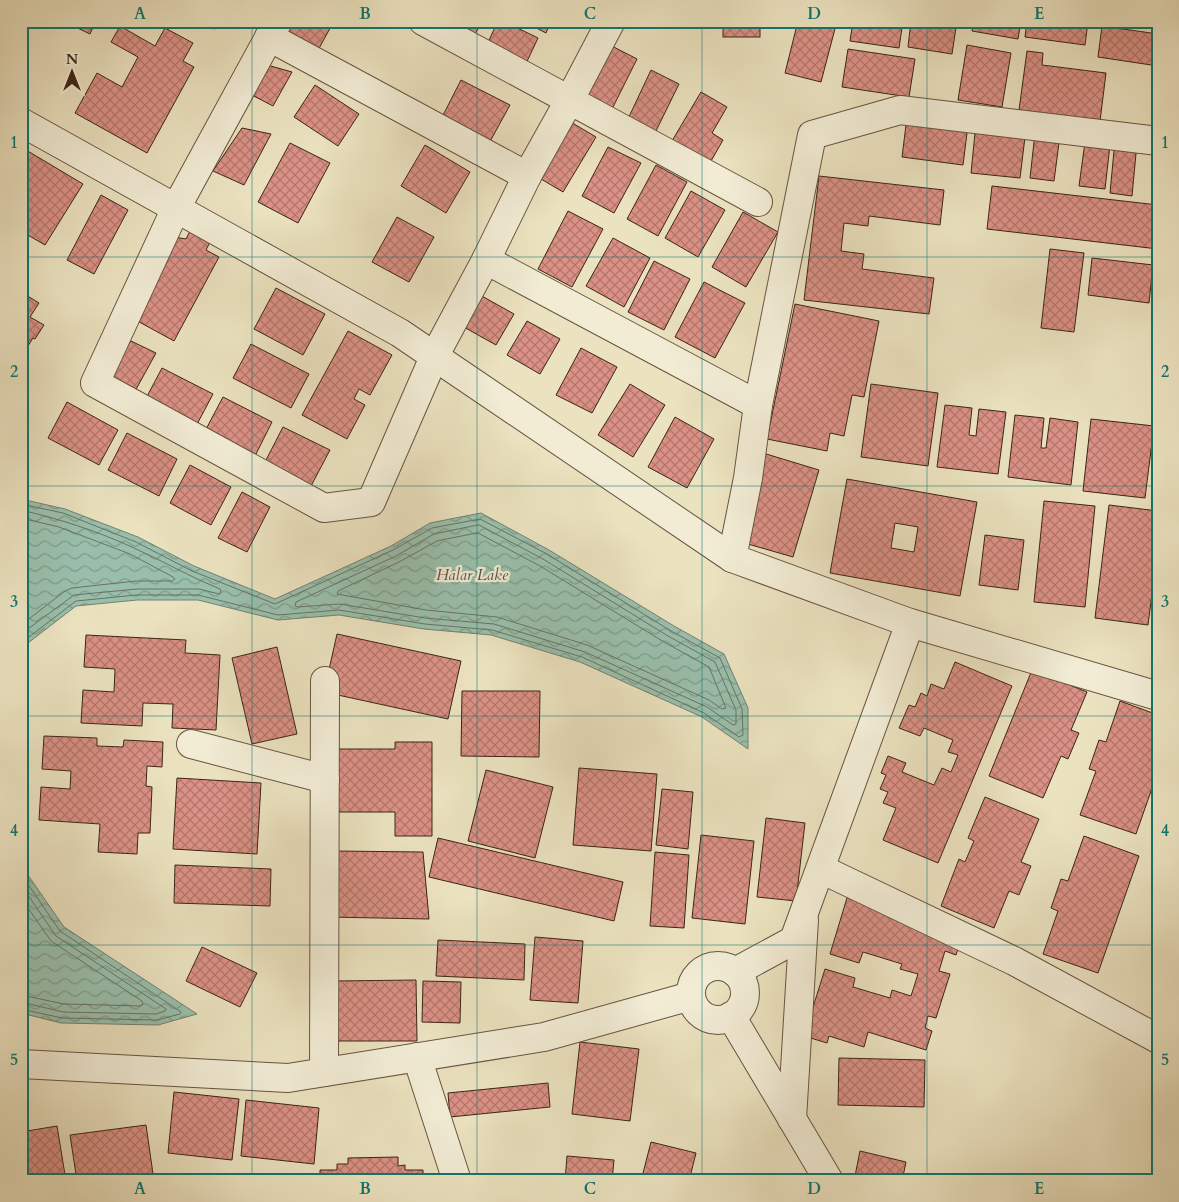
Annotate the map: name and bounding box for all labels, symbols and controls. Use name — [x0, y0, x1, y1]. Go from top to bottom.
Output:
text: A — [134, 3, 146, 25]
text: B — [359, 3, 371, 25]
text: C — [584, 3, 596, 25]
text: D — [807, 3, 821, 25]
text: E — [1034, 3, 1044, 25]
north arrow — [48, 48, 98, 98]
text: N — [66, 50, 78, 69]
text: 1 — [10, 132, 18, 154]
text: 1 — [1161, 132, 1169, 154]
text: 2 — [10, 361, 18, 383]
text: 2 — [1161, 361, 1169, 383]
water label: Halar Lake — [436, 564, 509, 586]
text: 3 — [10, 591, 18, 613]
text: 3 — [1161, 591, 1169, 613]
text: 4 — [10, 820, 18, 842]
text: 4 — [1161, 820, 1169, 842]
text: 5 — [10, 1049, 18, 1071]
text: 5 — [1161, 1049, 1169, 1071]
text: A — [134, 1178, 146, 1200]
text: B — [359, 1178, 371, 1200]
text: C — [584, 1178, 596, 1200]
text: D — [807, 1178, 821, 1200]
text: E — [1034, 1178, 1044, 1200]

